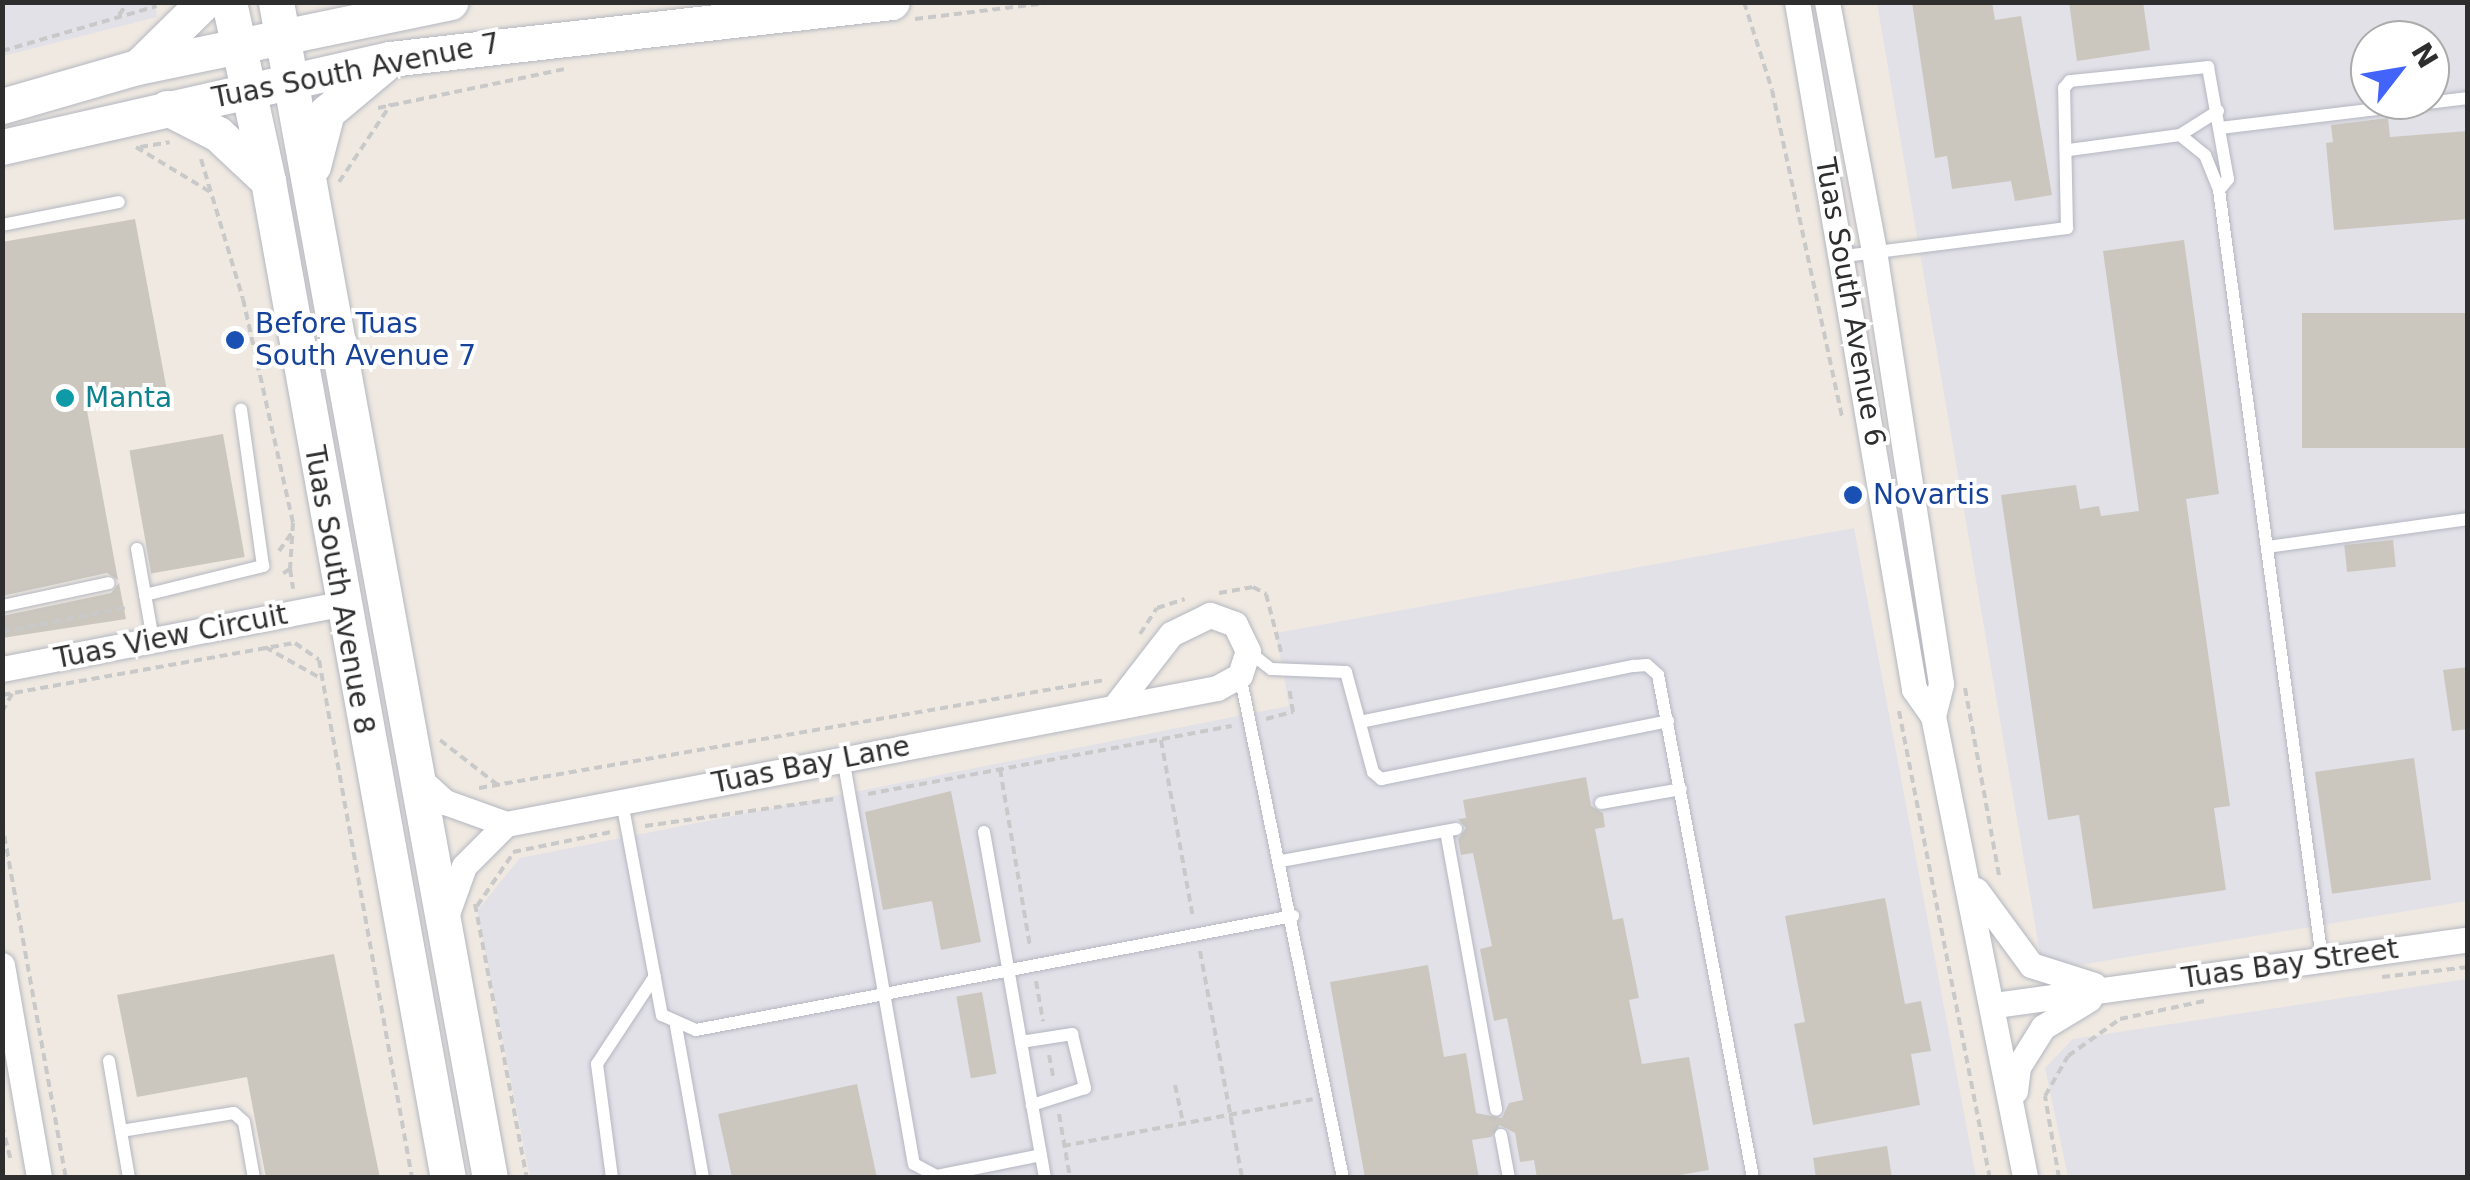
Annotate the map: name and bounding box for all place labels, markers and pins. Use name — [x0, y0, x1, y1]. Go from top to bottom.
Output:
place label: Before Tuas South Avenue 7 — [255, 307, 476, 373]
marker: Before Tuas South Avenue 7 — [224, 329, 246, 351]
place label: Manta — [85, 381, 172, 415]
marker: Manta — [54, 387, 76, 409]
place label: Novartis — [1873, 478, 1990, 512]
marker: Novartis — [1842, 484, 1864, 506]

